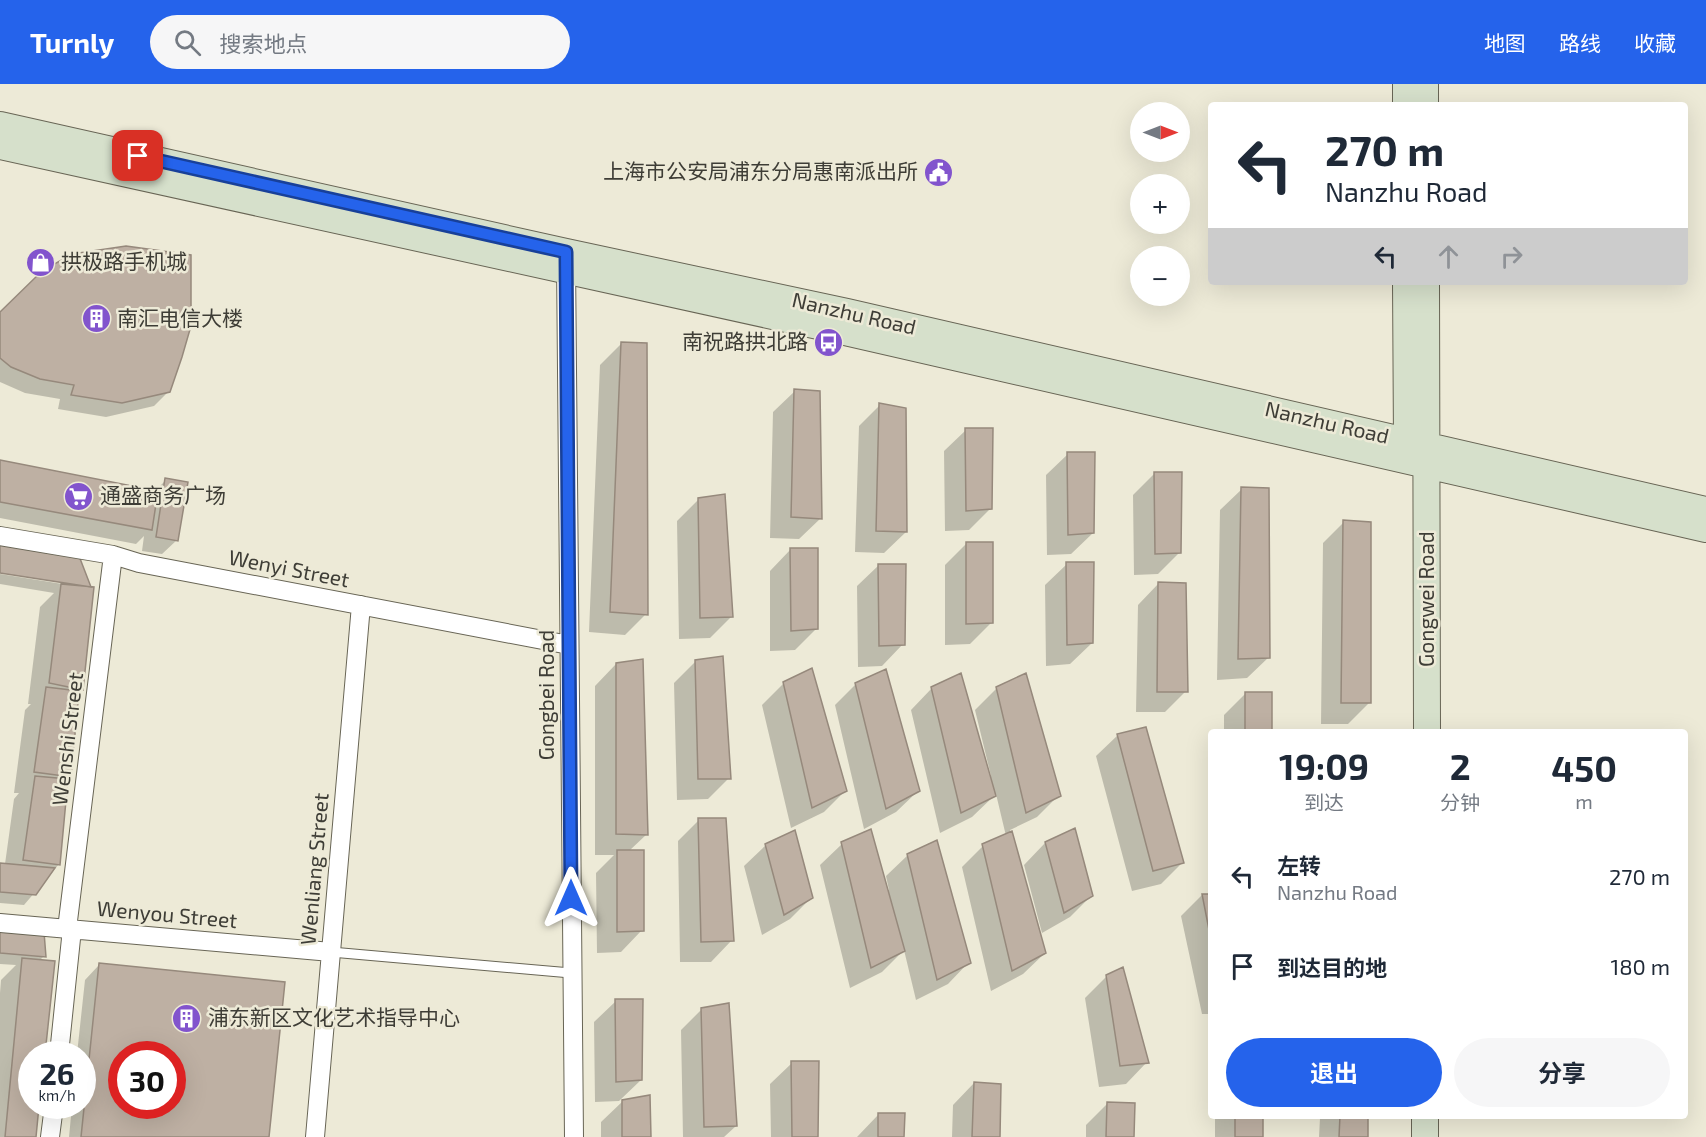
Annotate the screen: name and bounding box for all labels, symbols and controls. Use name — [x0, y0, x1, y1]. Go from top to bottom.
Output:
search box — [150, 15, 570, 69]
text: Turnly — [30, 25, 114, 59]
icon: search — [171, 26, 204, 59]
text: 搜索地点 — [219, 30, 307, 56]
text: 地图 — [1484, 30, 1526, 55]
text: 路线 — [1559, 30, 1601, 55]
text: 收藏 — [1634, 30, 1676, 55]
north arrow — [1130, 102, 1190, 162]
map controls — [1130, 102, 1190, 306]
text: 270 m — [1325, 124, 1444, 174]
icon: left — [1226, 126, 1304, 204]
pin — [112, 130, 163, 181]
icon: arrive — [121, 139, 154, 172]
public building icon: 上海市公安局浦东分局惠南派出所 — [923, 156, 955, 188]
place label: 上海市公安局浦东分局惠南派出所 — [603, 158, 918, 183]
button: + — [1130, 174, 1190, 234]
text: Nanzhu Road — [1325, 175, 1488, 207]
icon: left — [1369, 240, 1402, 273]
icon: ahead — [1432, 240, 1465, 273]
icon: right — [1495, 240, 1528, 273]
shop icon: 拱极路手机城 — [24, 246, 56, 278]
button: − — [1130, 246, 1190, 306]
place label: 拱极路手机城 — [61, 248, 187, 273]
street label: Nanzhu Road — [790, 286, 919, 339]
building icon: 南汇电信大楼 — [80, 303, 112, 335]
place label: 南汇电信大楼 — [117, 305, 243, 330]
bus stop icon: 南祝路拱北路 — [813, 326, 845, 358]
place label: 南祝路拱北路 — [682, 328, 808, 353]
street label: Nanzhu Road — [1263, 395, 1392, 448]
supermarket icon: 通盛商务广场 — [63, 480, 95, 512]
place label: 通盛商务广场 — [100, 482, 226, 507]
street label: Gongwei Road — [1413, 531, 1438, 667]
street label: Wenyi Street — [227, 544, 352, 591]
street label: Gongbei Road — [533, 630, 558, 760]
street label: Wenshi Street — [46, 671, 87, 807]
text: 19:09 — [1279, 744, 1369, 787]
text: 2 — [1450, 744, 1471, 787]
text: 450 — [1551, 746, 1617, 789]
text: m — [1575, 789, 1593, 813]
text: 到达 — [1304, 790, 1344, 814]
text: 分钟 — [1440, 790, 1480, 814]
street label: Wenliang Street — [294, 792, 333, 946]
text: 左转 — [1277, 852, 1321, 878]
icon: left — [1226, 860, 1259, 893]
text: 270 m — [1609, 863, 1670, 889]
position arrow — [539, 866, 603, 930]
text: Nanzhu Road — [1277, 880, 1397, 904]
street label: Wenyou Street — [96, 895, 238, 932]
icon: arrive — [1226, 950, 1259, 983]
text: 180 m — [1610, 953, 1670, 979]
text: 到达目的地 — [1277, 954, 1387, 980]
building icon: 浦东新区文化艺术指导中心 — [171, 1002, 203, 1034]
place label: 浦东新区文化艺术指导中心 — [208, 1004, 460, 1029]
button: 退出 — [1226, 1038, 1442, 1107]
button: 分享 — [1454, 1038, 1670, 1107]
speed limit sign: 30 — [108, 1041, 186, 1119]
text: 26 — [39, 1055, 75, 1091]
text: km/h — [38, 1086, 76, 1104]

